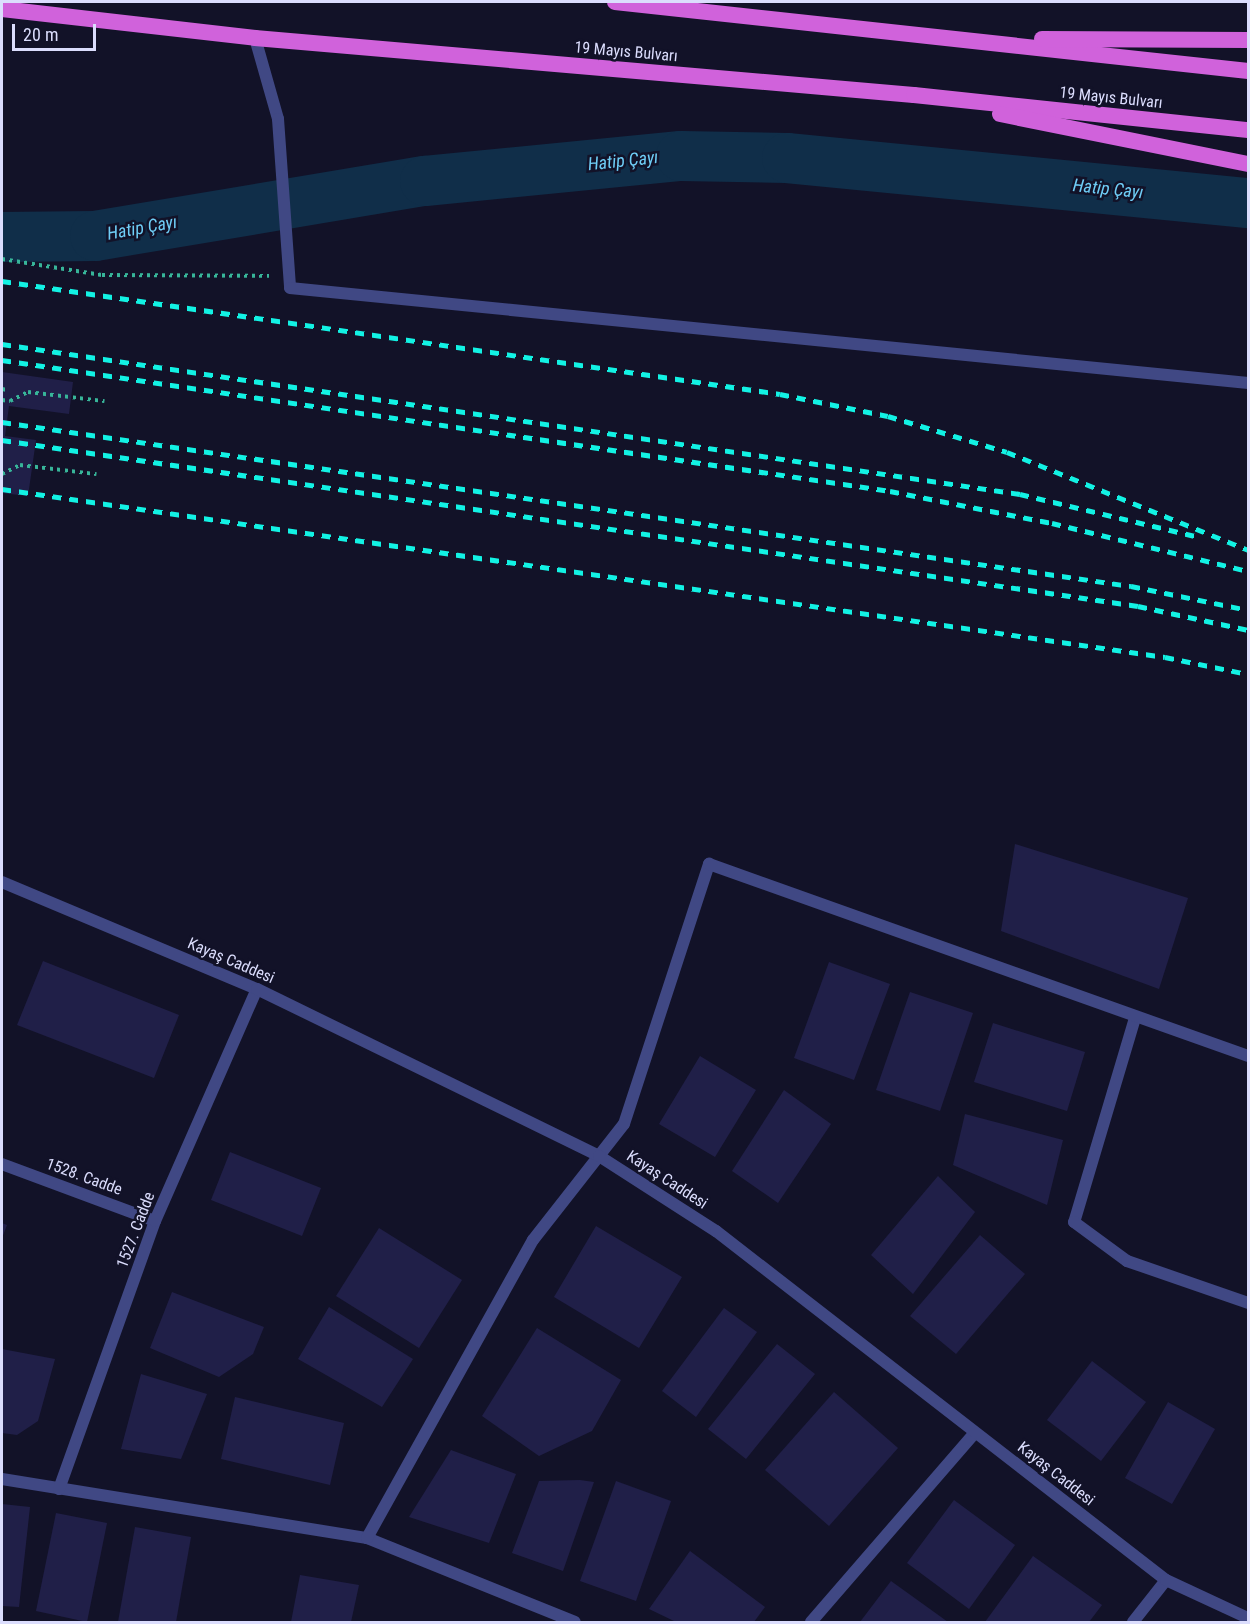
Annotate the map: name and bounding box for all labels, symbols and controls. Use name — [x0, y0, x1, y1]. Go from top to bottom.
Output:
scale bar — [15, 12, 99, 50]
text: 20 m — [23, 24, 58, 45]
street label: 19 Mayıs Bulvarı — [574, 38, 678, 66]
street label: 19 Mayıs Bulvarı — [1058, 83, 1164, 113]
water label: Hatip Çayı — [587, 147, 659, 175]
water label: Hatip Çayı — [1072, 175, 1144, 203]
water label: Hatip Çayı — [105, 211, 179, 245]
street label: Kayaş Caddesi — [185, 934, 277, 988]
street label: Kayaş Caddesi — [623, 1147, 711, 1213]
street label: 1528. Cadde — [43, 1154, 125, 1200]
street label: 1527. Cadde — [113, 1189, 159, 1271]
street label: Kayaş Caddesi — [1014, 1438, 1098, 1510]

